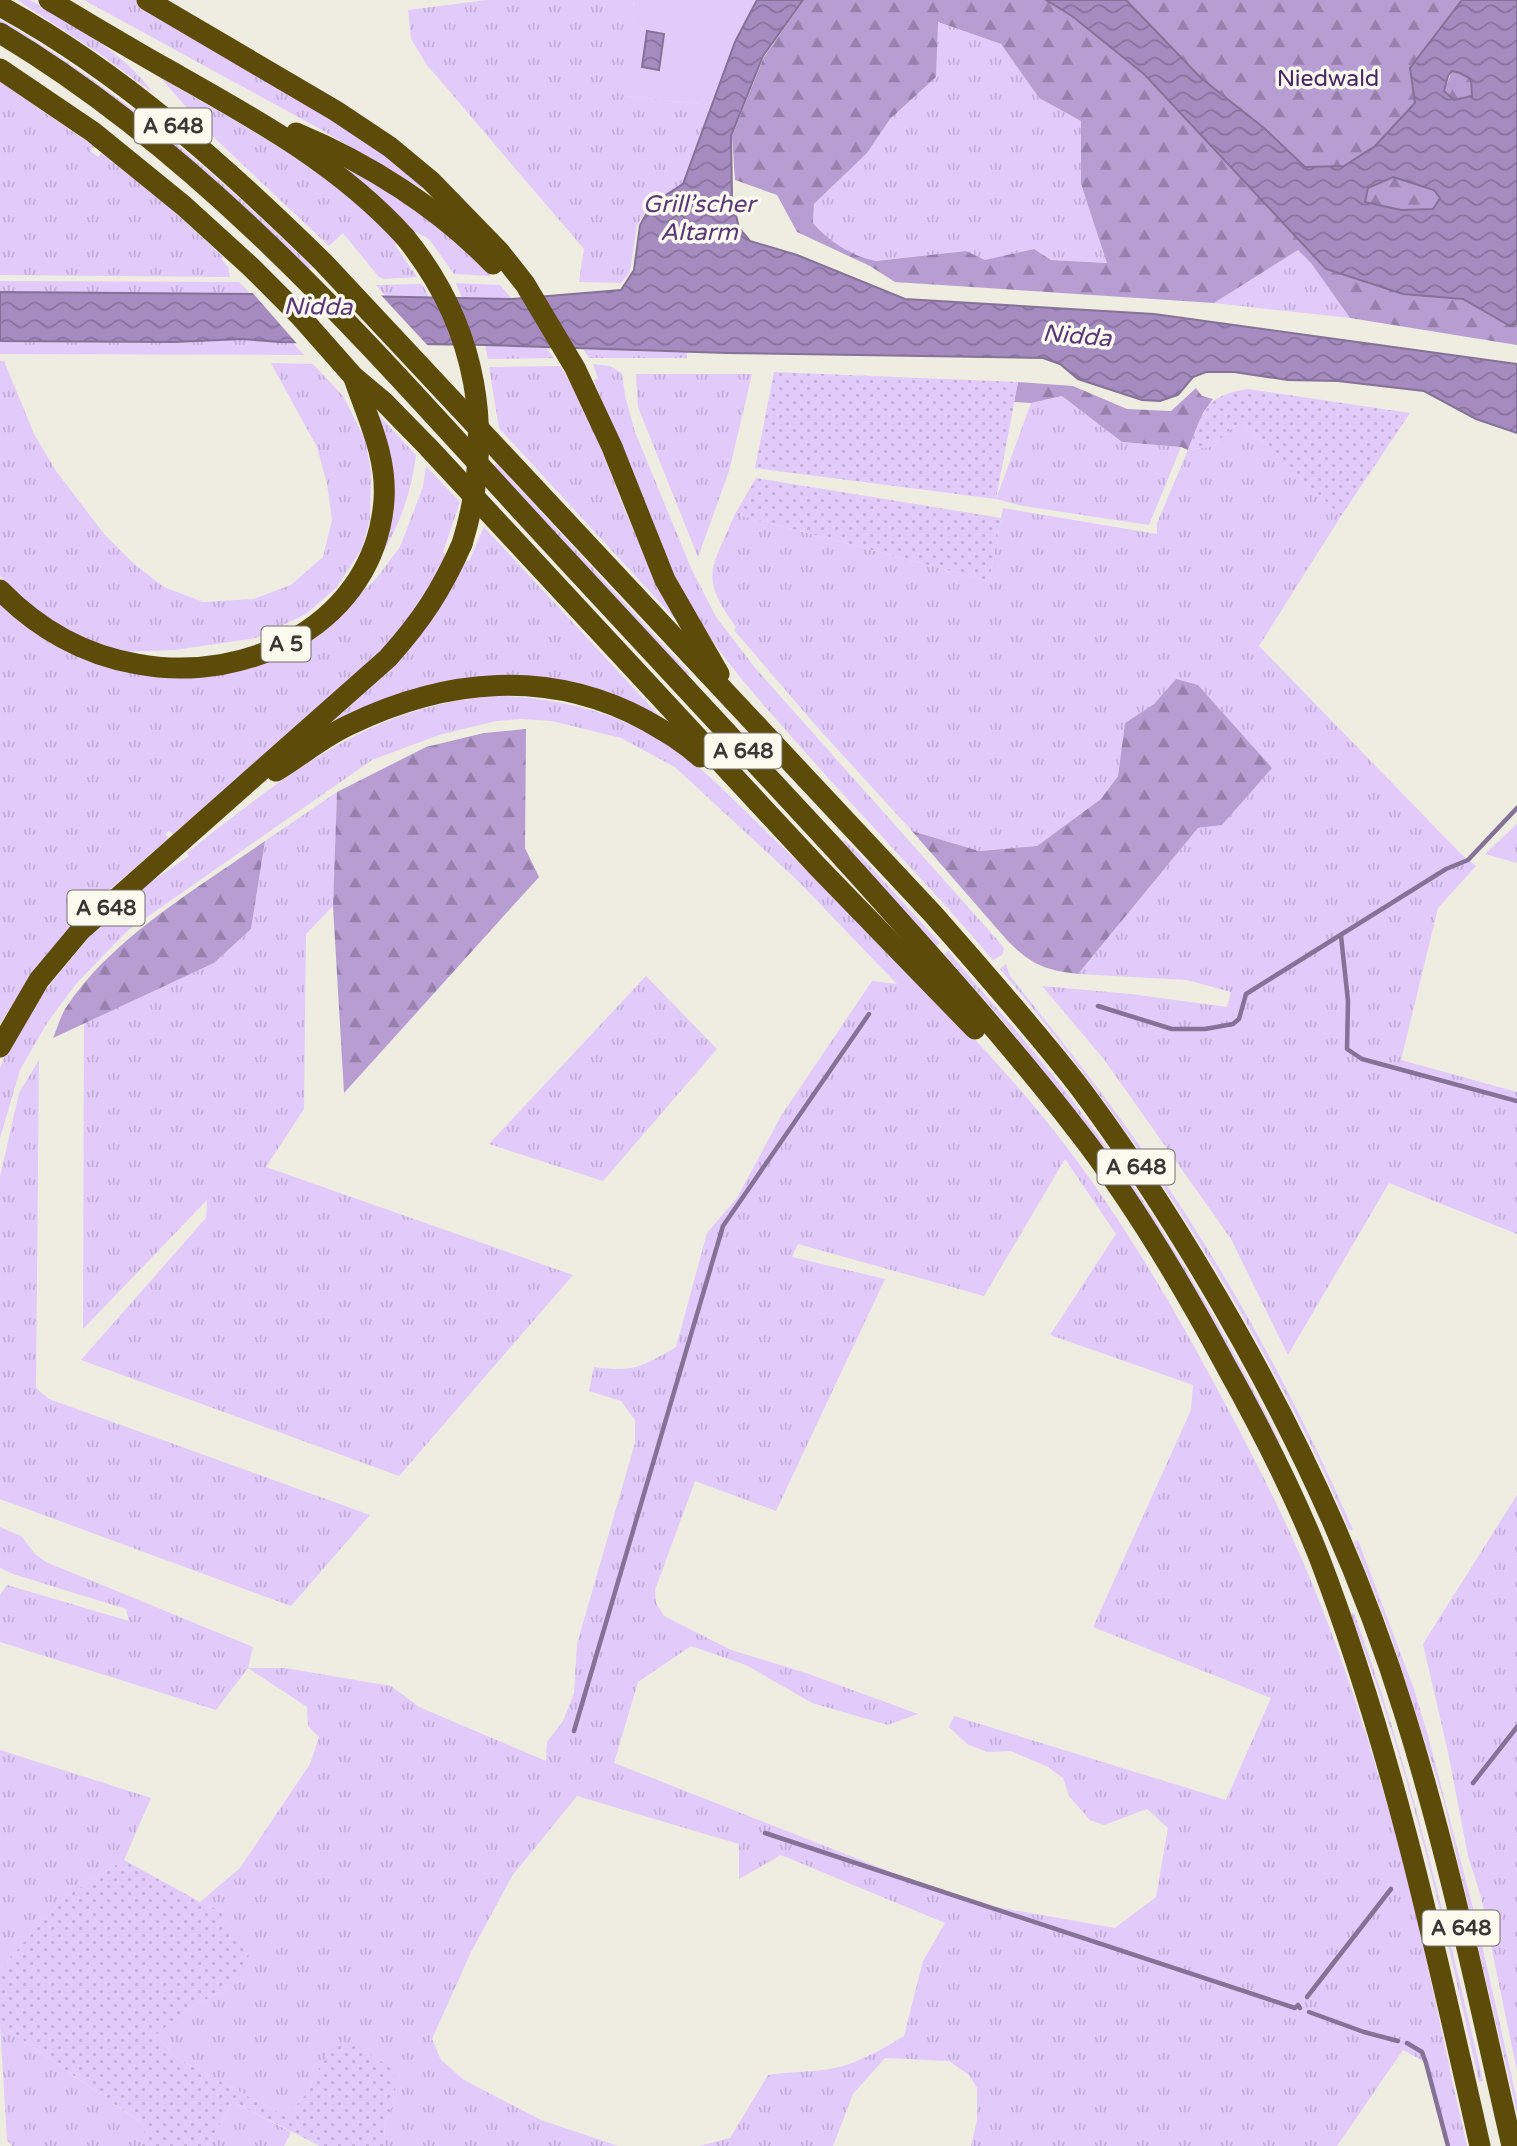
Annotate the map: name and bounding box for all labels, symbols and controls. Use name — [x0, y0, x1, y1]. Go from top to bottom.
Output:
park label: Niedwald — [1277, 65, 1379, 93]
road number: A 648 — [134, 108, 212, 144]
water label: Grill’scher Altarm — [643, 190, 758, 247]
water label: Nidda — [283, 292, 353, 322]
water label: Nidda — [1041, 319, 1113, 353]
road number: A 5 — [262, 626, 310, 662]
road number: A 648 — [704, 734, 782, 768]
road number: A 648 — [68, 890, 144, 926]
road number: A 648 — [1098, 1150, 1174, 1184]
road number: A 648 — [1422, 1910, 1500, 1946]

